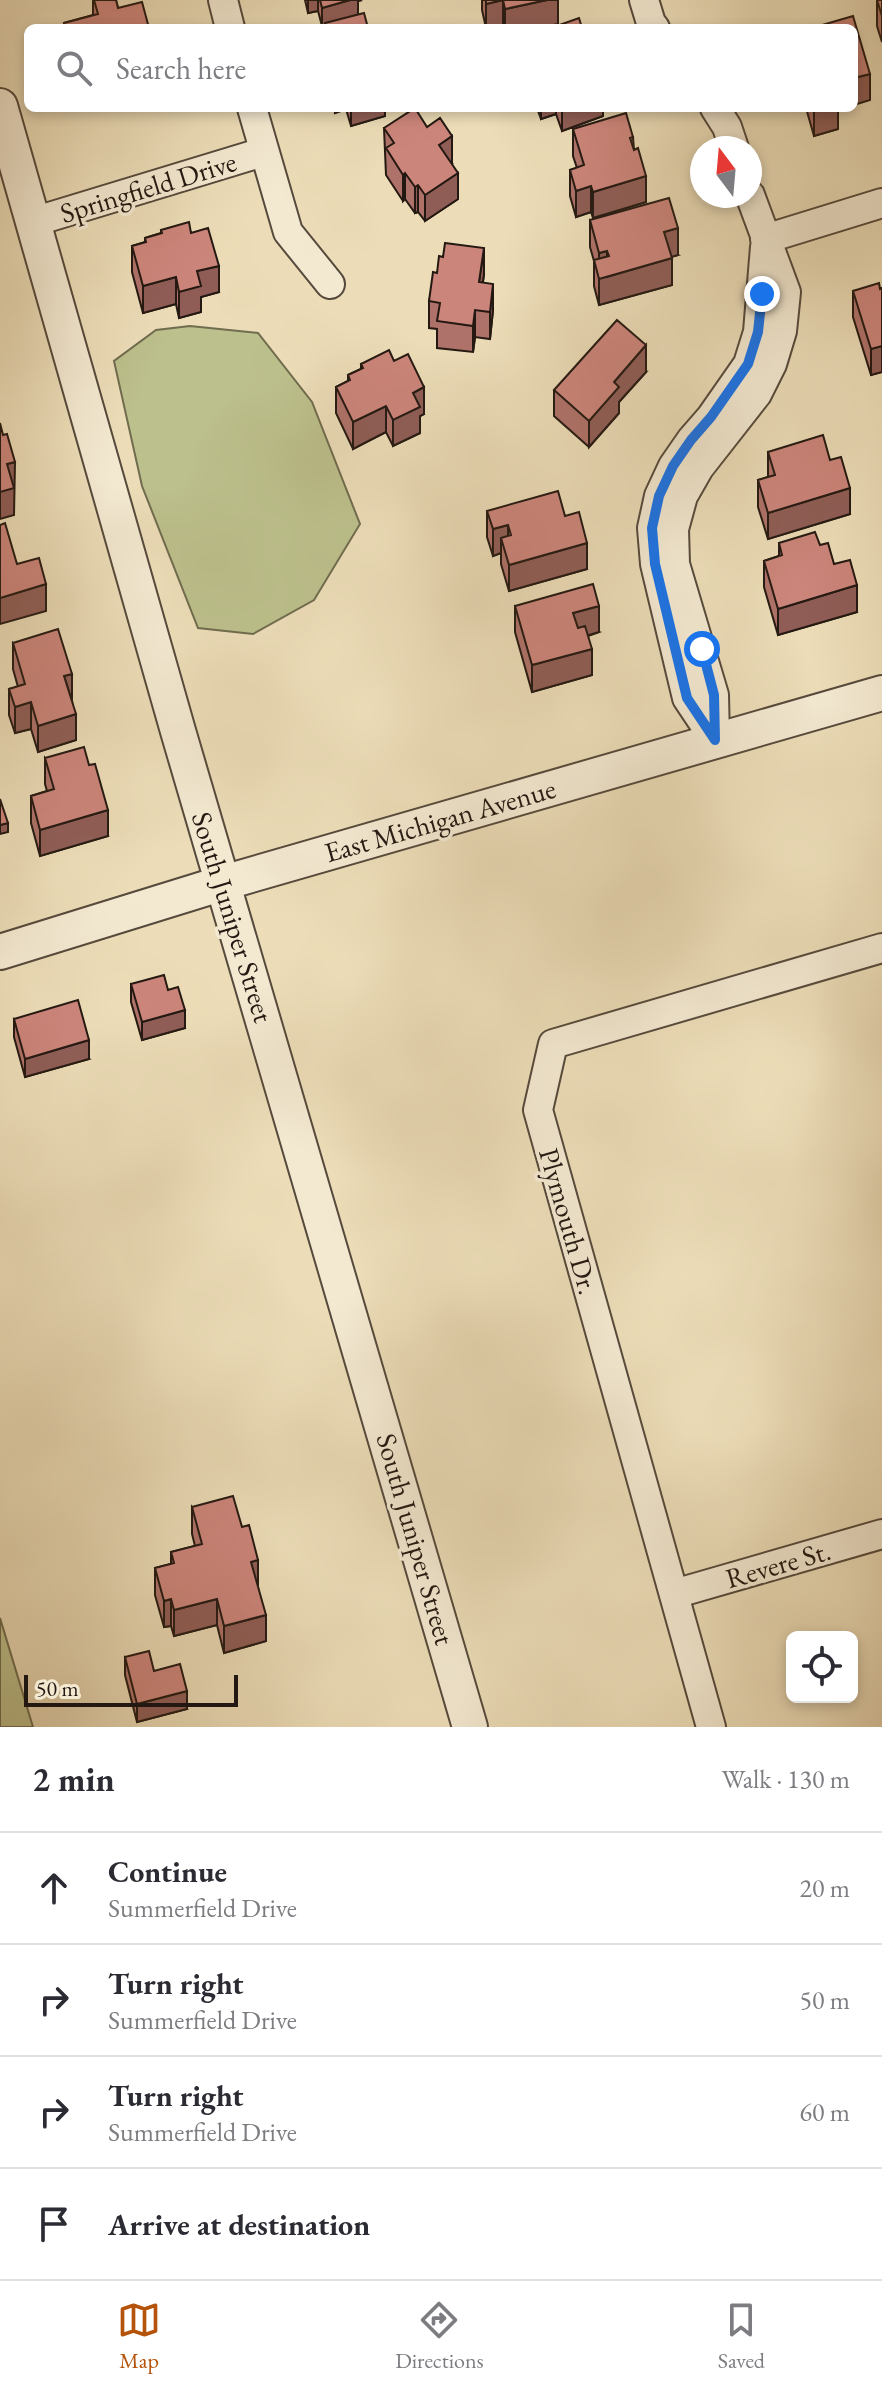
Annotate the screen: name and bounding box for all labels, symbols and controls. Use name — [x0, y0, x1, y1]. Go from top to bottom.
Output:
search box — [24, 24, 858, 112]
icon: search — [52, 46, 96, 90]
text: Search here — [116, 49, 246, 88]
north arrow — [690, 136, 762, 208]
street label: Springfield Drive — [55, 143, 241, 231]
route end — [744, 276, 780, 312]
route start — [684, 631, 720, 667]
street label: East Michigan Avenue — [320, 770, 560, 870]
street label: South Juniper Street — [184, 807, 282, 1027]
street label: Plymouth Dr. — [531, 1144, 607, 1298]
street label: South Juniper Street — [369, 1429, 463, 1649]
street label: Revere St. — [721, 1532, 835, 1596]
map controls — [786, 1631, 858, 1703]
button: locate — [786, 1631, 858, 1703]
scale bar — [24, 1671, 238, 1707]
text: 50 m — [36, 1674, 79, 1703]
text: 2 min — [32, 1757, 115, 1801]
text: Walk · 130 m — [722, 1762, 850, 1796]
text: Continue — [108, 1852, 227, 1891]
icon: ahead — [32, 1866, 76, 1910]
text: 20 m — [800, 1871, 850, 1905]
text: Summerfield Drive — [108, 1891, 297, 1925]
text: Turn right — [108, 1964, 244, 2003]
icon: right — [32, 1978, 76, 2022]
text: 50 m — [800, 1983, 850, 2017]
text: Summerfield Drive — [108, 2003, 297, 2037]
text: Turn right — [108, 2076, 244, 2115]
icon: right — [32, 2090, 76, 2134]
text: 60 m — [800, 2095, 850, 2129]
text: Summerfield Drive — [108, 2115, 297, 2149]
icon: arrive — [32, 2202, 76, 2246]
text: Arrive at destination — [108, 2205, 370, 2244]
tab: Map — [117, 2298, 161, 2375]
tab: Directions — [395, 2298, 484, 2375]
tab: Saved — [718, 2298, 765, 2375]

